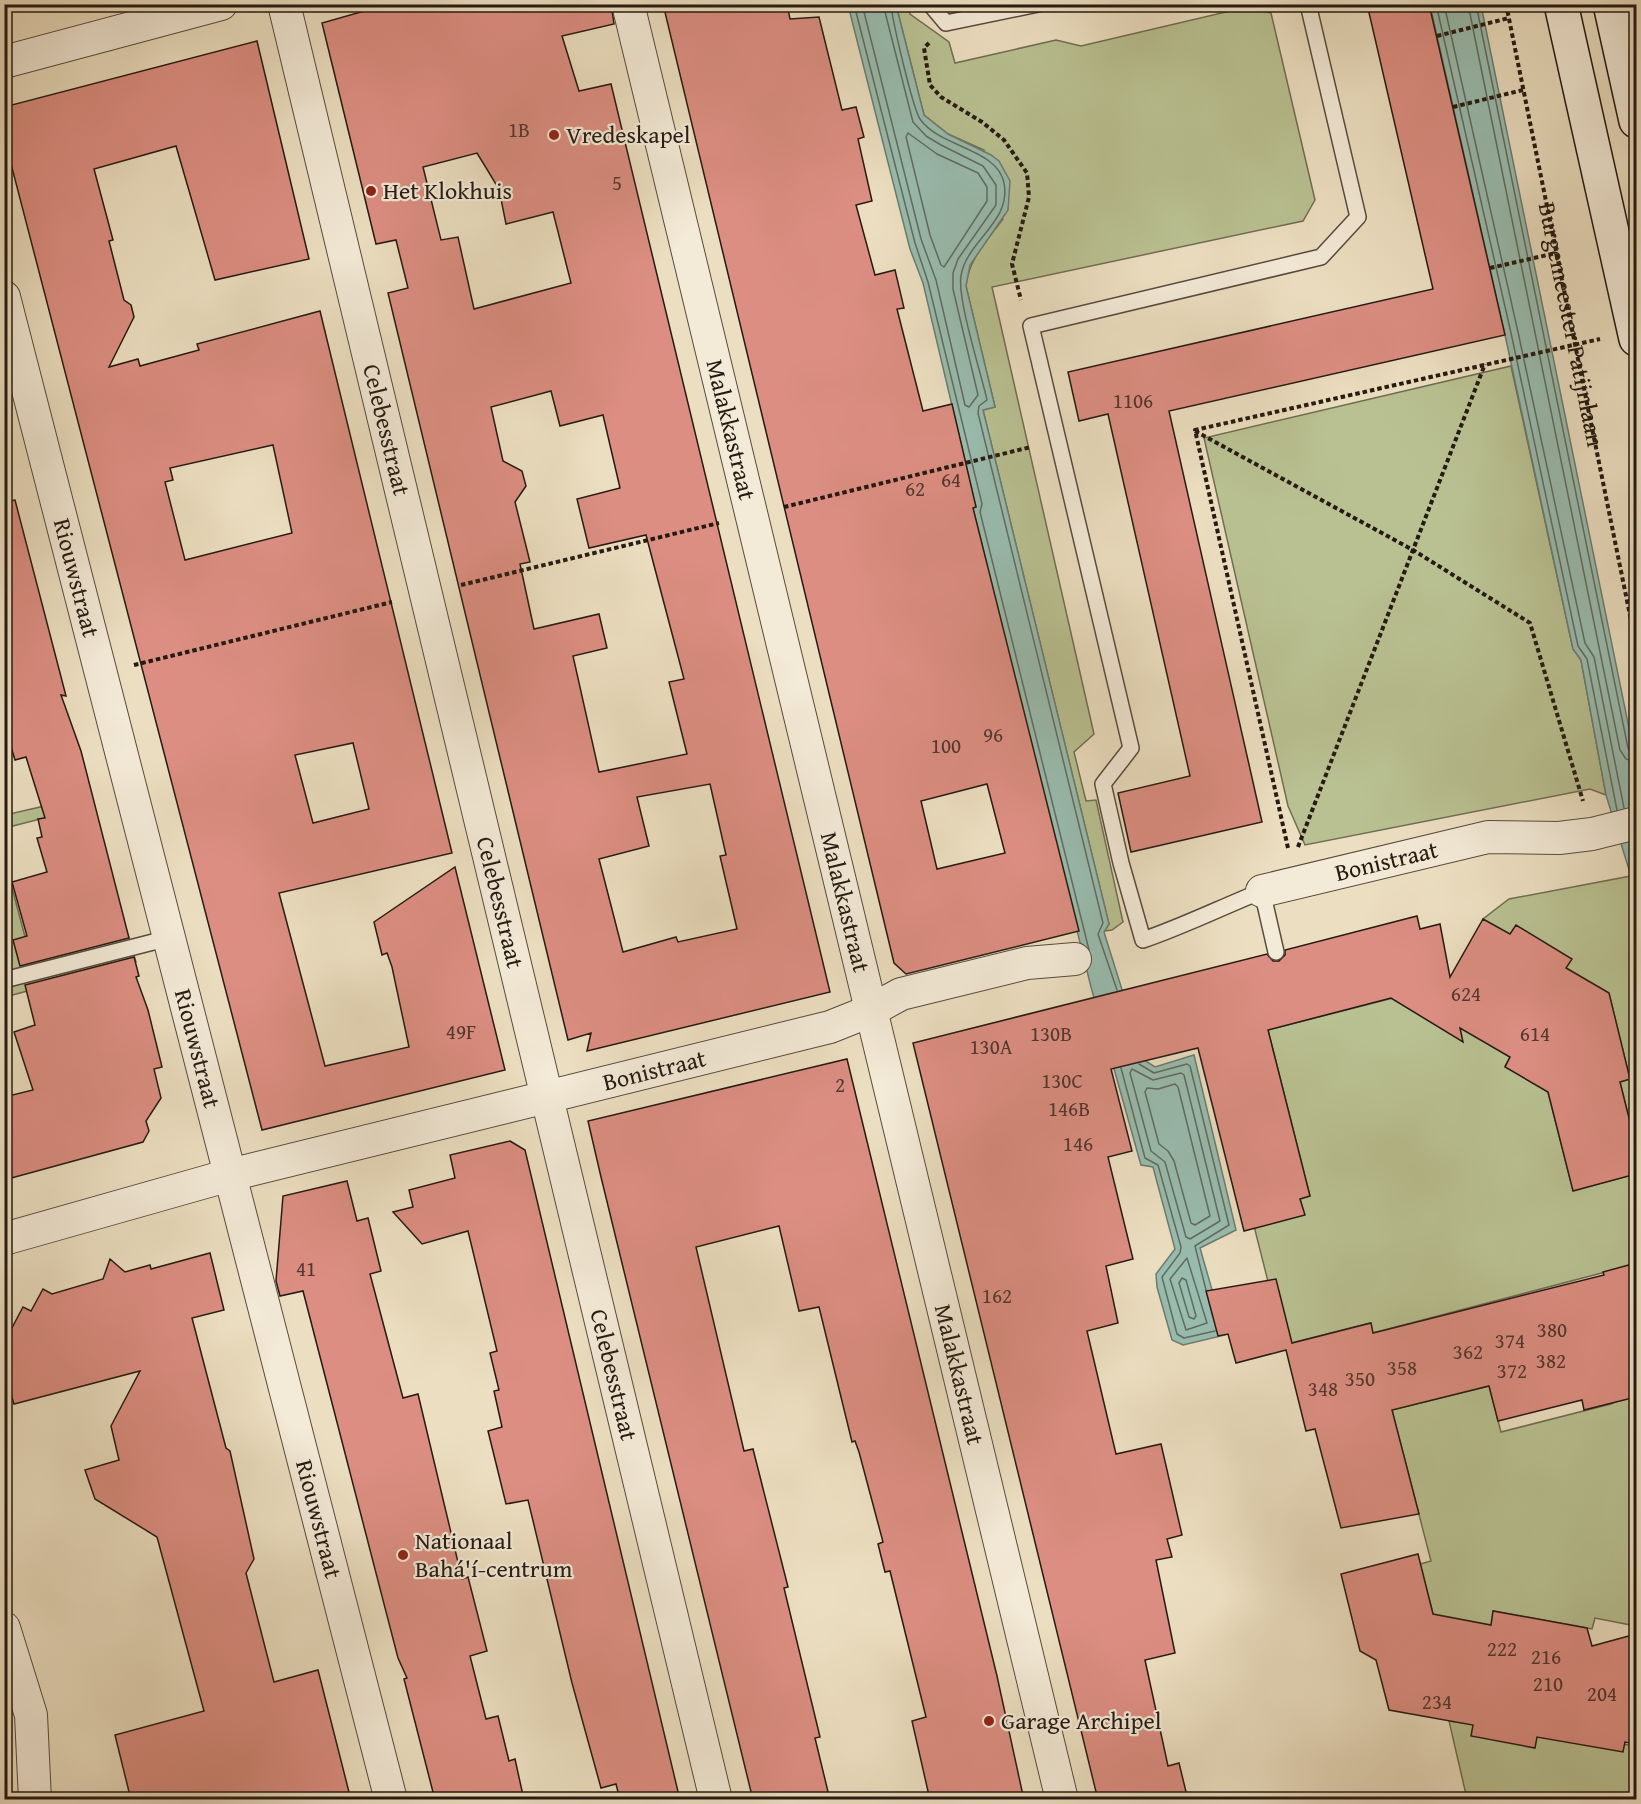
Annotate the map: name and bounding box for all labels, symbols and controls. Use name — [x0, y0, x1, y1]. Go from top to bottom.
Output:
house number: 1B — [508, 114, 530, 145]
place label: Vredeskapel — [566, 117, 691, 152]
marker: Vredeskapel — [547, 128, 561, 142]
house number: 5 — [612, 167, 622, 198]
place label: Het Klokhuis — [383, 173, 512, 208]
marker: Het Klokhuis — [364, 184, 378, 198]
street label: Burgemeester Patijnlaan — [1530, 199, 1613, 450]
street label: Malakkastraat — [697, 356, 765, 504]
street label: Celebesstraat — [354, 360, 420, 500]
house number: 1106 — [1113, 385, 1153, 416]
house number: 64 — [941, 464, 961, 495]
house number: 62 — [905, 473, 925, 504]
street label: Riouwstraat — [45, 514, 109, 642]
house number: 96 — [983, 719, 1003, 750]
house number: 100 — [931, 730, 961, 761]
street label: Malakkastraat — [812, 828, 880, 976]
street label: Bonistraat — [1331, 831, 1442, 890]
street label: Celebesstraat — [468, 833, 533, 972]
house number: 624 — [1451, 978, 1481, 1009]
street label: Riouwstraat — [166, 985, 230, 1112]
house number: 49F — [446, 1016, 476, 1047]
house number: 130B — [1030, 1018, 1072, 1049]
house number: 614 — [1520, 1018, 1550, 1049]
house number: 130A — [969, 1031, 1013, 1062]
street label: Bonistraat — [599, 1040, 710, 1099]
house number: 130C — [1041, 1065, 1083, 1096]
house number: 2 — [835, 1069, 845, 1100]
house number: 146B — [1048, 1093, 1090, 1124]
house number: 146 — [1063, 1128, 1093, 1159]
house number: 41 — [296, 1253, 316, 1284]
house number: 162 — [982, 1280, 1012, 1311]
street label: Malakkastraat — [926, 1300, 994, 1449]
street label: Celebesstraat — [582, 1305, 647, 1445]
house number: 380 — [1537, 1314, 1567, 1345]
house number: 374 — [1495, 1325, 1525, 1356]
house number: 362 — [1453, 1336, 1483, 1367]
house number: 382 — [1536, 1345, 1566, 1376]
house number: 358 — [1387, 1352, 1417, 1383]
house number: 372 — [1497, 1355, 1527, 1386]
house number: 350 — [1345, 1363, 1375, 1394]
house number: 348 — [1308, 1373, 1338, 1404]
street label: Riouwstraat — [287, 1456, 351, 1583]
place label: Nationaal Bahá'í-centrum — [415, 1523, 573, 1586]
marker: Nationaal Bahá'í-centrum — [396, 1548, 410, 1562]
house number: 222 — [1487, 1633, 1517, 1664]
house number: 216 — [1531, 1641, 1561, 1672]
house number: 210 — [1533, 1668, 1563, 1699]
house number: 204 — [1587, 1678, 1617, 1709]
house number: 234 — [1422, 1686, 1452, 1717]
place label: Garage Archipel — [1001, 1703, 1162, 1738]
marker: Garage Archipel — [982, 1714, 996, 1728]

